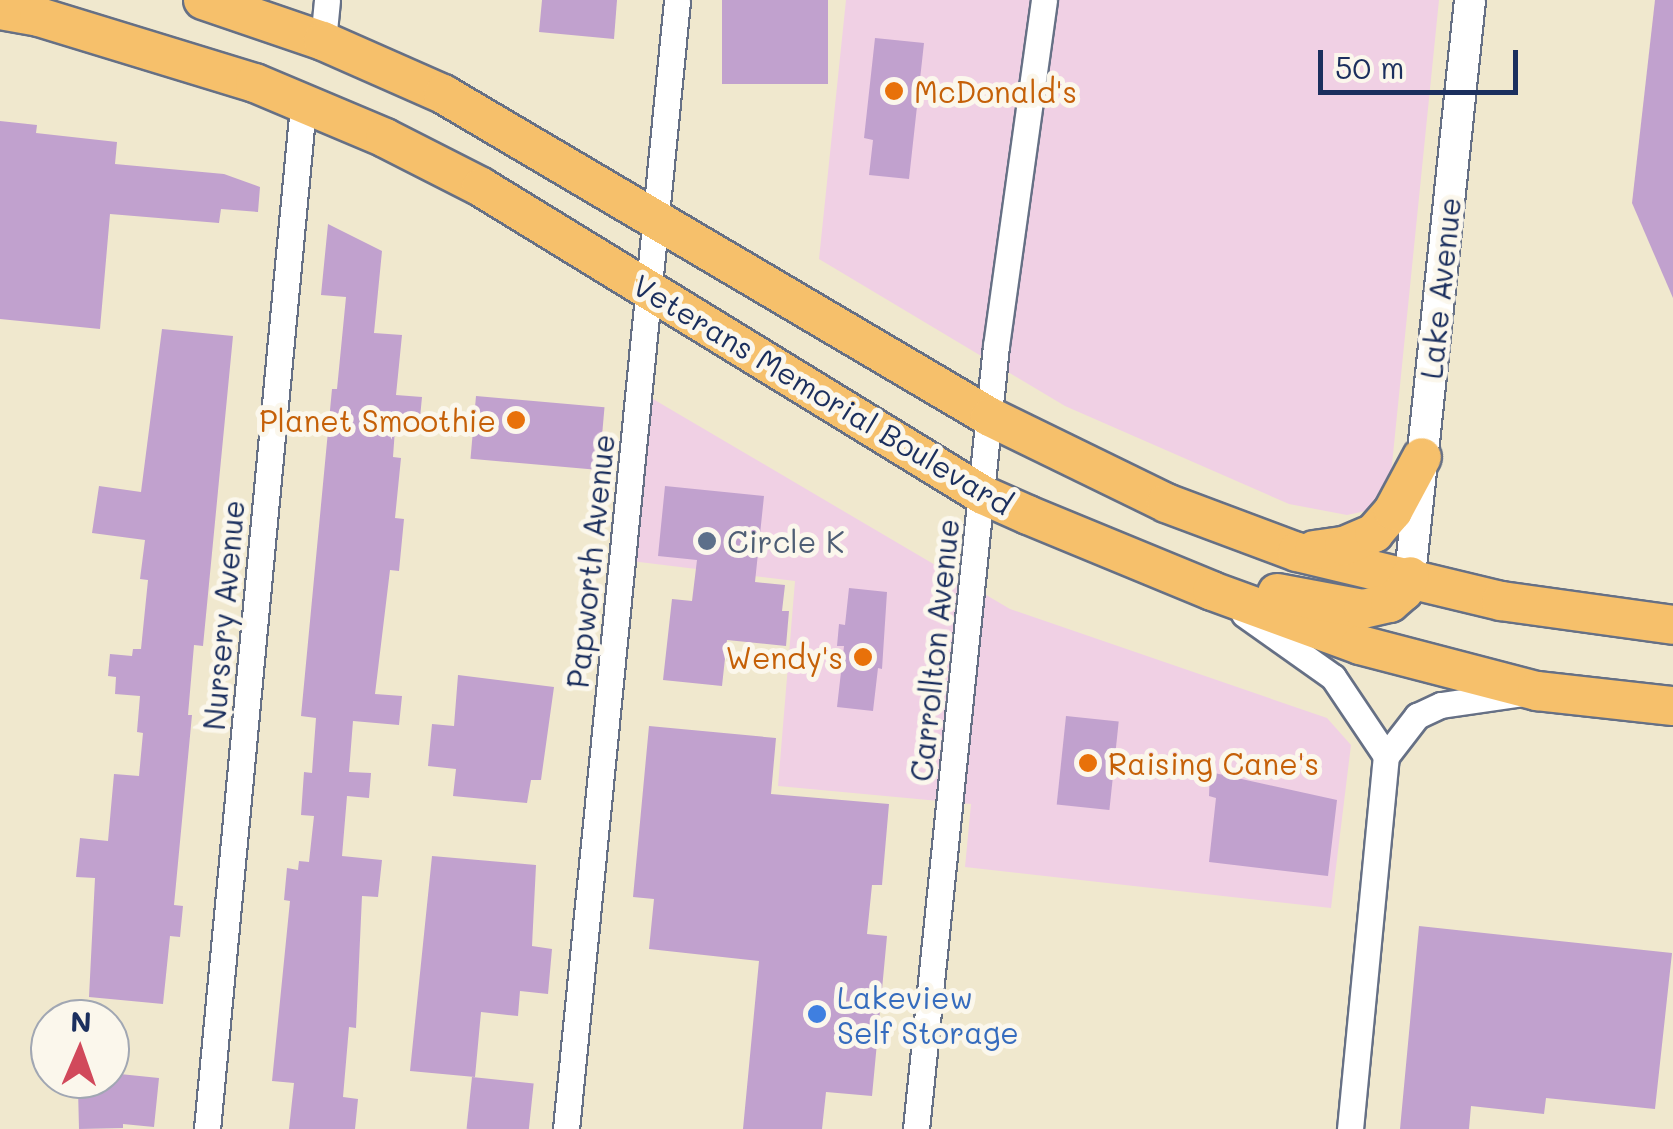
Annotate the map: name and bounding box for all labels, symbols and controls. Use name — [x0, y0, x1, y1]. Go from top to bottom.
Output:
scale bar — [1323, 30, 1523, 92]
text: 50 m — [1335, 47, 1405, 87]
place label: McDonald's — [914, 73, 1077, 109]
marker: McDonald's — [883, 80, 905, 102]
street label: Lake Avenue — [1413, 195, 1467, 381]
street label: Veterans Memorial Boulevard — [627, 266, 1019, 522]
place label: Planet Smoothie — [259, 402, 496, 438]
marker: Planet Smoothie — [505, 409, 527, 431]
street label: Papworth Avenue — [559, 432, 621, 690]
street label: Nursery Avenue — [195, 498, 251, 732]
street label: Carrollton Avenue — [902, 517, 966, 783]
place label: Circle K — [727, 523, 844, 559]
marker: Circle K — [696, 530, 718, 552]
place label: Wendy's — [726, 639, 843, 675]
marker: Wendy's — [852, 646, 874, 668]
place label: Raising Cane's — [1108, 745, 1319, 781]
marker: Raising Cane's — [1077, 752, 1099, 774]
place label: Lakeview Self Storage — [837, 979, 1019, 1050]
north arrow — [30, 999, 130, 1099]
text: N — [70, 1003, 92, 1039]
marker: Lakeview Self Storage — [806, 1003, 828, 1025]

